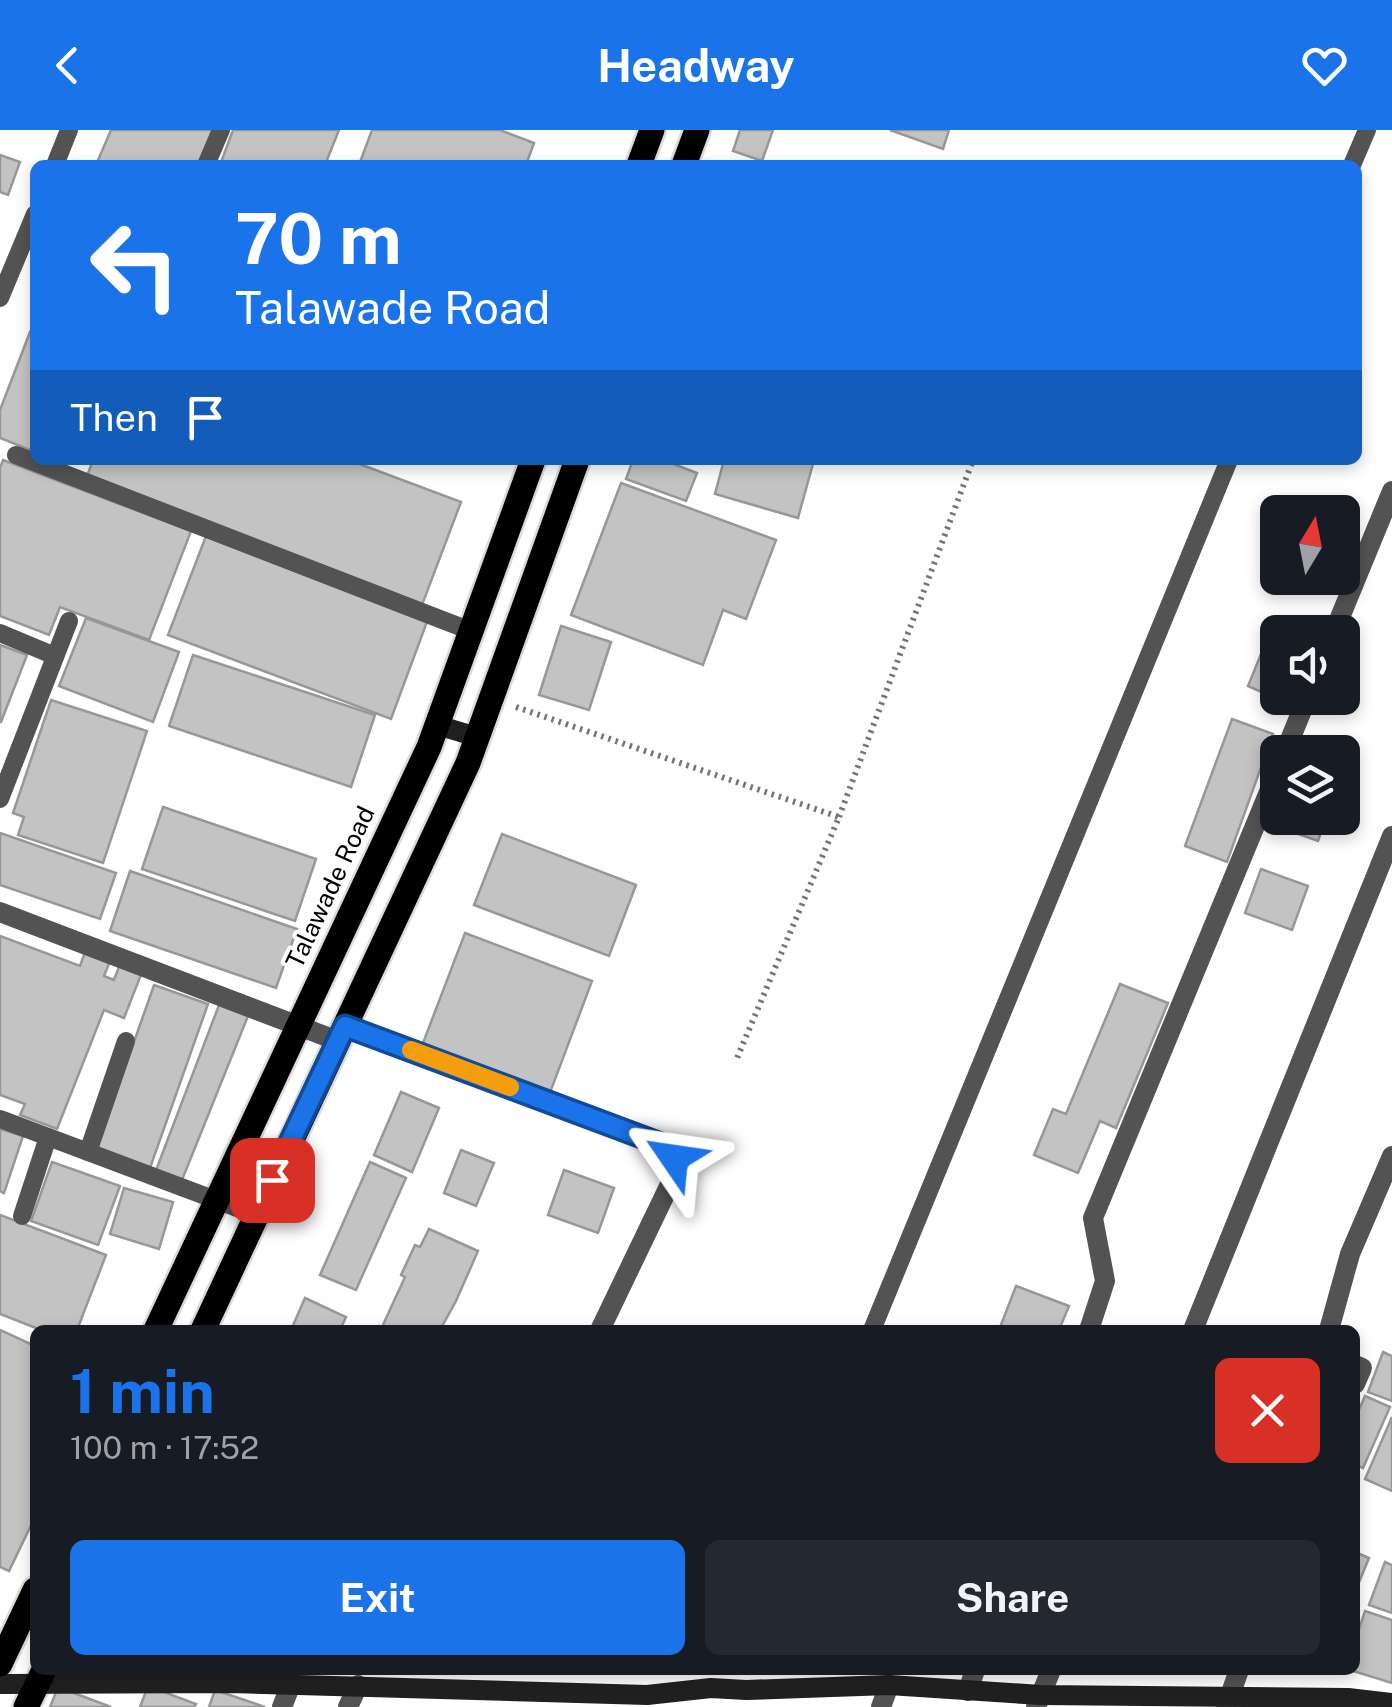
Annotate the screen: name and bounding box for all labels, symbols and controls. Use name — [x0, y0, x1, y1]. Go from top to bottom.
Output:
icon: back — [40, 38, 95, 93]
icon: heart — [1297, 38, 1352, 93]
text: Headway — [597, 39, 795, 92]
text: 70 m — [235, 197, 402, 280]
icon: left — [70, 200, 200, 330]
text: Talawade Road — [235, 281, 550, 334]
icon: arrive — [178, 390, 233, 445]
text: Then — [70, 395, 158, 440]
north arrow — [1260, 495, 1360, 595]
map controls — [1260, 495, 1360, 835]
button: sound — [1260, 615, 1360, 715]
button: layers — [1260, 735, 1360, 835]
street label: Talawade Road — [279, 801, 381, 973]
position arrow — [622, 1106, 726, 1210]
pin — [230, 1138, 315, 1223]
icon: arrive — [245, 1153, 300, 1208]
text: 1 min — [70, 1356, 215, 1427]
button: close — [1215, 1358, 1320, 1463]
text: 100 m · 17:52 — [70, 1429, 259, 1466]
button: Exit — [70, 1540, 685, 1655]
button: Share — [705, 1540, 1320, 1655]

